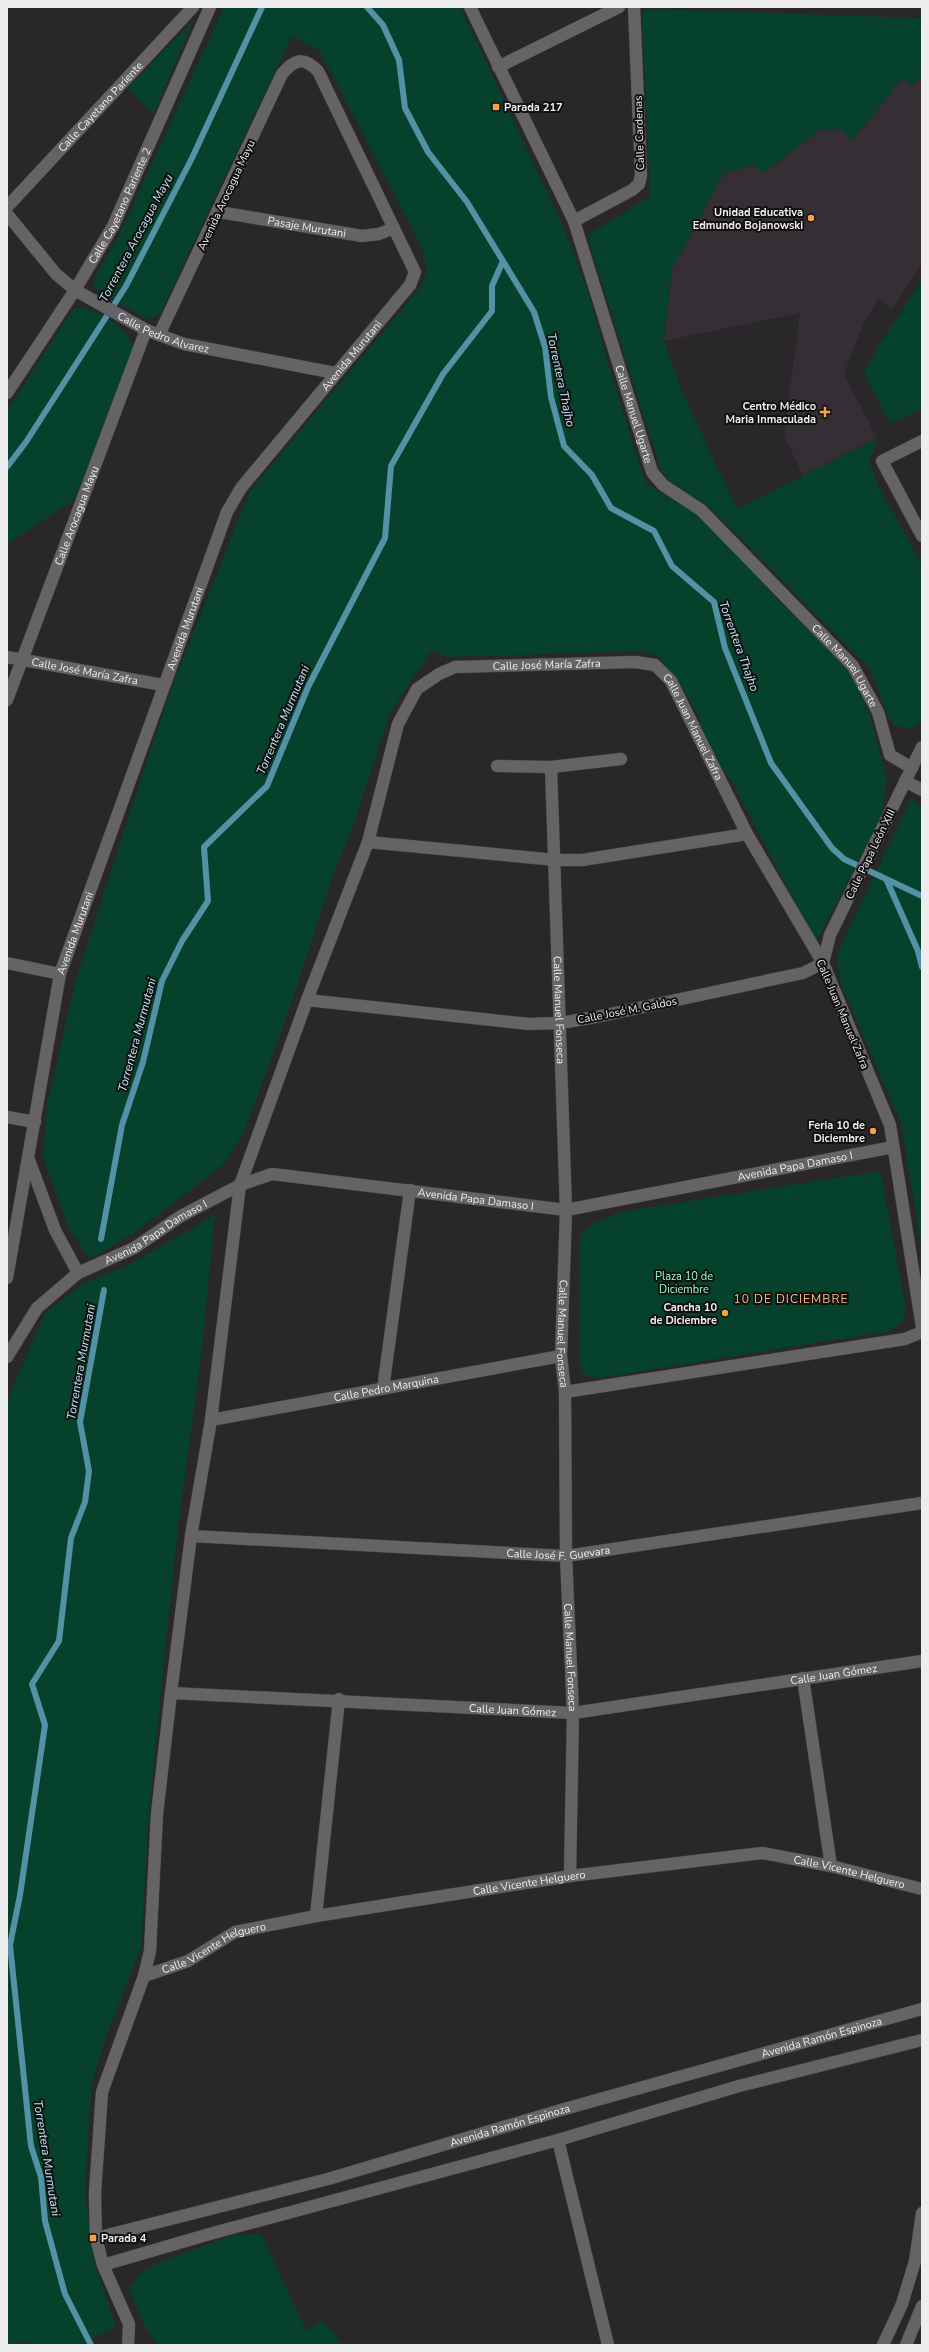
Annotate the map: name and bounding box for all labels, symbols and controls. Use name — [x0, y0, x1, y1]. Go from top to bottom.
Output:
street label: Calle Cayetano Pariente — [55, 58, 147, 155]
street label: Calle Cardenas — [631, 95, 648, 171]
place label: Parada 217 — [504, 100, 563, 115]
marker: Parada 217 — [491, 102, 501, 112]
street label: Avenida Arocagua Mayu — [194, 138, 259, 253]
street label: Calle Cayetano Pariente 2 — [85, 145, 155, 267]
water label: Torrentera Arocagua Mayu — [95, 171, 177, 305]
place label: Unidad Educativa Edmundo Bojanowski — [693, 205, 803, 233]
street label: Pasaje Murutani — [266, 213, 347, 241]
marker: Unidad Educativa Edmundo Bojanowski — [806, 213, 816, 223]
street label: Calle Pedro Alvarez — [115, 308, 210, 357]
street label: Avenida Murutani — [318, 317, 385, 394]
water label: Torrentera Thajho — [543, 332, 579, 429]
street label: Calle Manuel Ugarte — [611, 363, 656, 465]
place label: Centro Médico Maria Inmaculada — [725, 399, 816, 427]
marker: Centro Médico Maria Inmaculada — [819, 406, 831, 418]
street label: Calle Arocagua Mayu — [51, 464, 102, 568]
street label: Avenida Murutani — [163, 585, 207, 672]
water label: Torrentera Thajho — [715, 598, 763, 694]
street label: Calle Manuel Ugarte — [808, 621, 881, 710]
street label: Calle José María Zafra — [30, 655, 139, 688]
street label: Calle José María Zafra — [493, 656, 601, 674]
water label: Torrentera Murmutani — [253, 663, 313, 777]
street label: Calle Juan Manuel Zafra — [659, 670, 726, 783]
street label: Calle Papa León XIII — [842, 807, 899, 902]
street label: Avenida Murutani — [53, 890, 97, 977]
street label: Calle Manuel Fonseca — [549, 956, 568, 1064]
street label: Calle Juan Manuel Zafra — [813, 957, 873, 1072]
water label: Torrentera Murmutani — [114, 976, 160, 1094]
street label: Calle José M. Galdos — [576, 993, 678, 1028]
place label: Feria 10 de Diciembre — [808, 1118, 865, 1146]
marker: Feria 10 de Diciembre — [868, 1126, 878, 1136]
street label: Avenida Papa Damaso I — [736, 1148, 854, 1185]
street label: Avenida Papa Damaso I — [417, 1185, 535, 1214]
street label: Avenida Papa Damaso I — [102, 1197, 210, 1268]
park label: Plaza 10 de Diciembre — [655, 1269, 713, 1297]
street label: Calle Manuel Fonseca — [553, 1279, 571, 1389]
district label: 10 DE DICIEMBRE — [734, 1291, 849, 1307]
place label: Cancha 10 de Diciembre — [650, 1300, 717, 1328]
water label: Torrentera Murmutani — [63, 1303, 99, 1421]
marker: Cancha 10 de Diciembre — [720, 1308, 730, 1318]
street label: Calle Pedro Marquina — [332, 1371, 440, 1405]
street label: Calle José F. Guevara — [506, 1542, 611, 1564]
street label: Calle Manuel Fonseca — [560, 1603, 580, 1712]
street label: Calle Juan Gómez — [789, 1661, 878, 1689]
street label: Calle Juan Gómez — [469, 1701, 557, 1720]
street label: Calle Vicente Helguero — [792, 1852, 906, 1892]
street label: Calle Vicente Helguero — [472, 1867, 586, 1899]
street label: Calle Vicente Helguero — [160, 1919, 267, 1977]
street label: Avenida Ramón Espinoza — [760, 2014, 884, 2062]
water label: Torrentera Murmutani — [30, 2099, 64, 2217]
street label: Avenida Ramón Espinoza — [448, 2101, 572, 2151]
place label: Parada 4 — [101, 2231, 147, 2246]
marker: Parada 4 — [88, 2233, 98, 2243]

